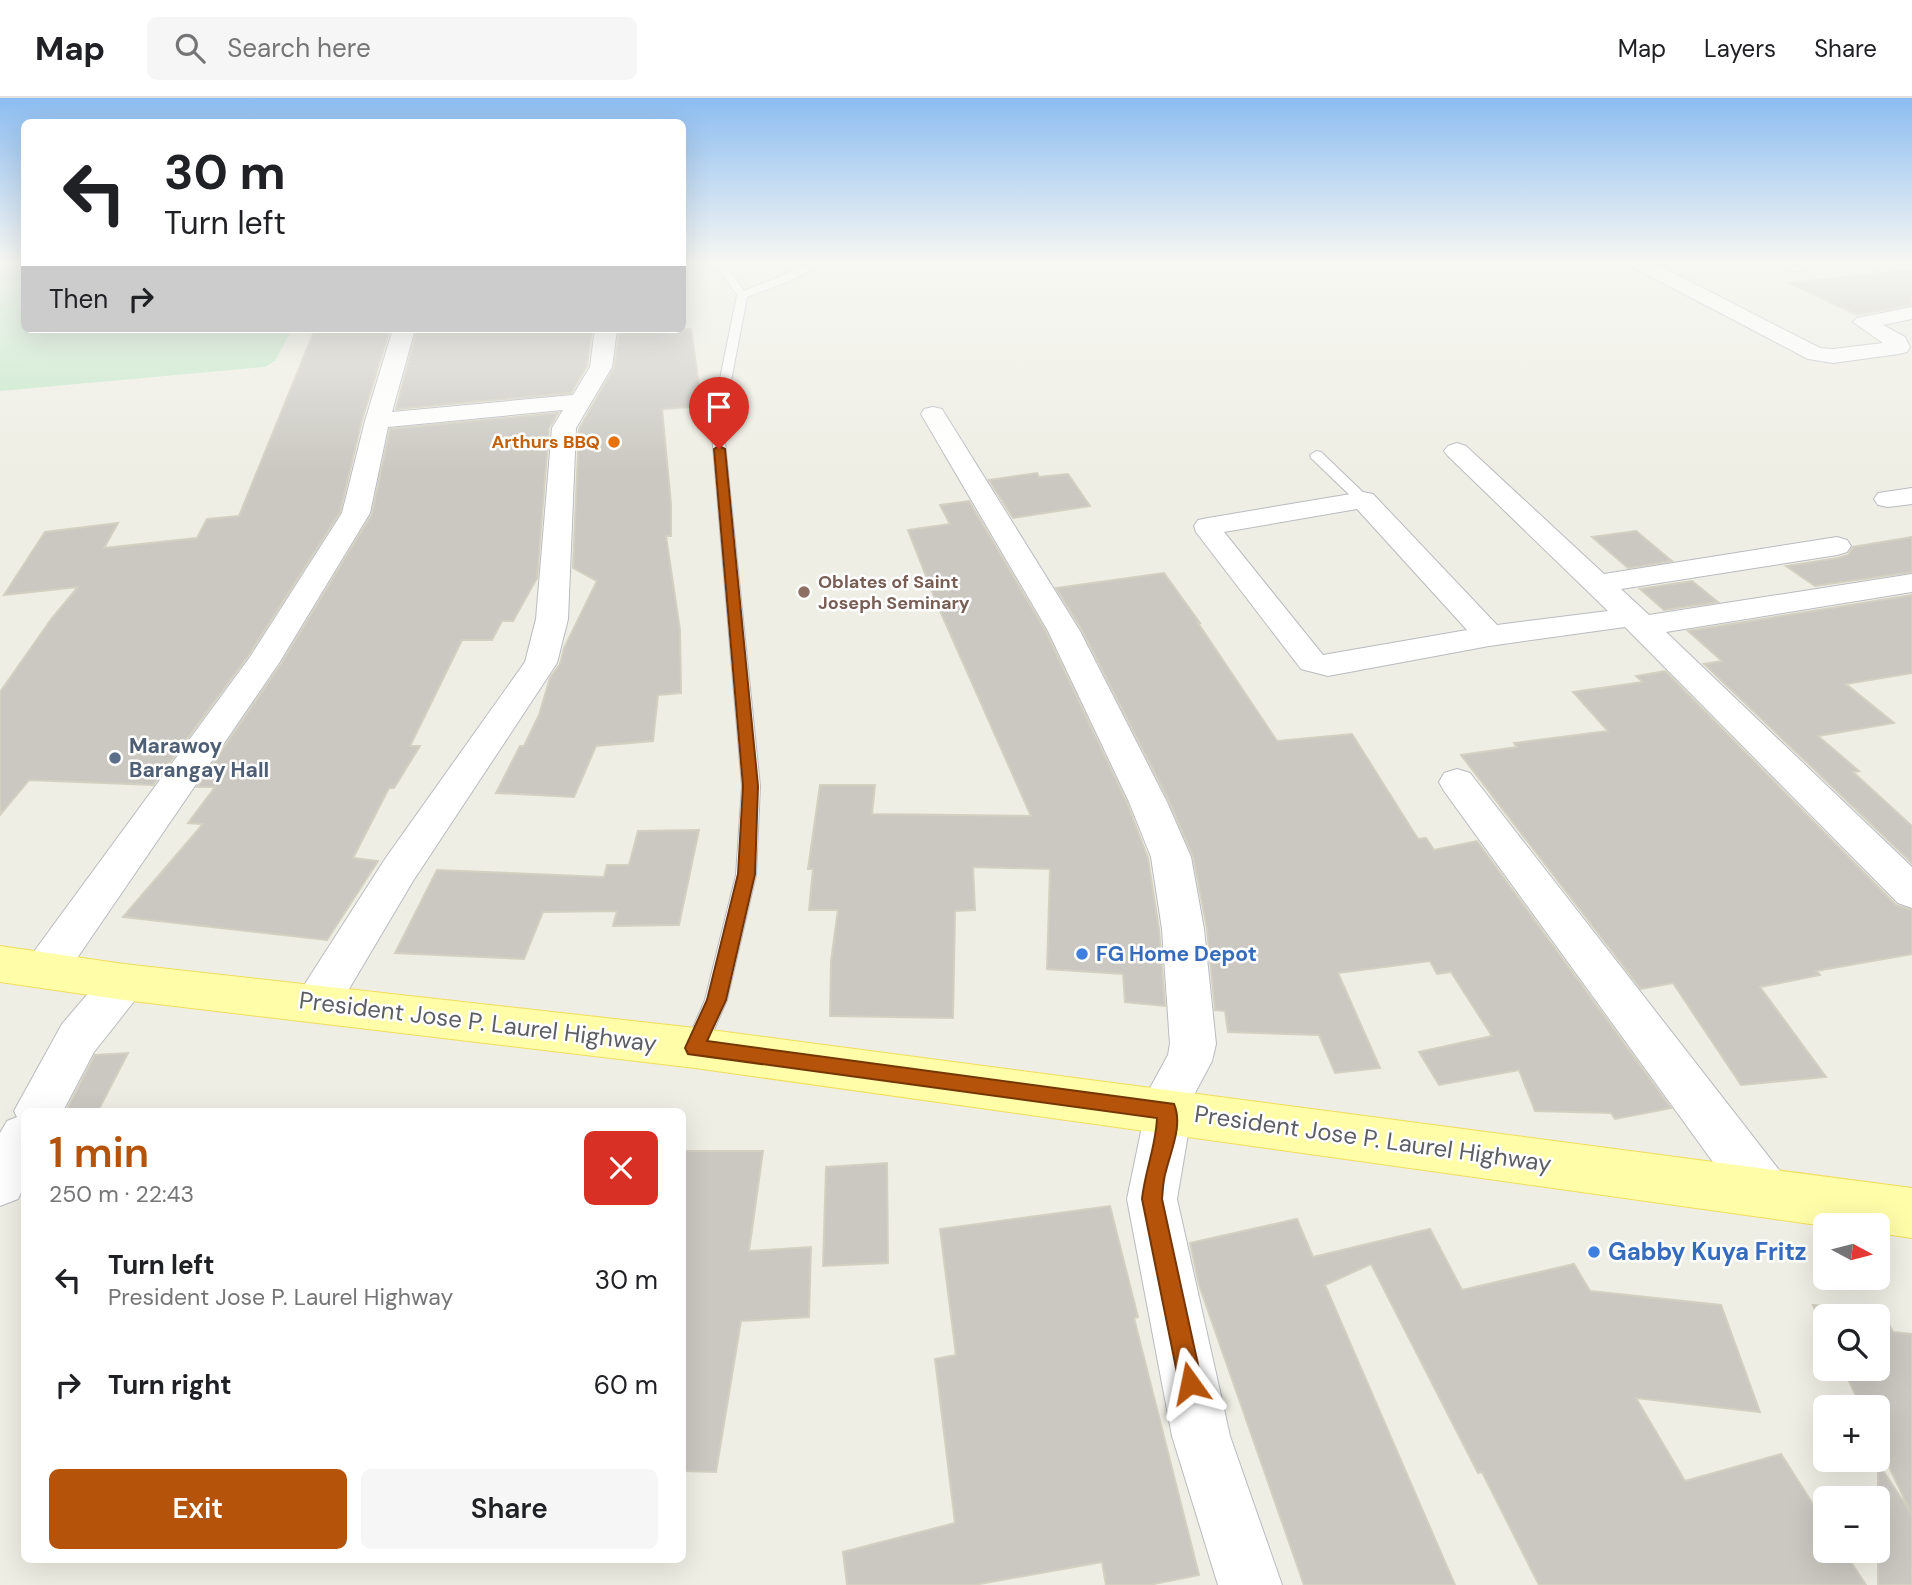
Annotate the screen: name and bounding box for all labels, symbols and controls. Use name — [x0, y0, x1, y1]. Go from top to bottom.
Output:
search box — [147, 17, 637, 80]
text: Map — [35, 27, 105, 70]
icon: search — [171, 29, 209, 67]
text: Search here — [227, 31, 371, 65]
text: Map — [1618, 33, 1666, 64]
text: Layers — [1704, 33, 1776, 64]
text: Share — [1814, 33, 1877, 64]
text: 30 m — [164, 140, 286, 204]
icon: left — [49, 147, 140, 238]
text: Turn left — [164, 202, 286, 244]
icon: right — [122, 280, 160, 318]
text: Then — [49, 282, 108, 316]
pin — [689, 377, 749, 449]
icon: arrive — [700, 388, 738, 426]
place label: Arthurs BBQ — [492, 430, 600, 454]
marker: Arthurs BBQ — [606, 434, 622, 450]
place label: Oblates of Saint Joseph Seminary — [818, 570, 970, 615]
marker: Oblates of Saint Joseph Seminary — [796, 584, 812, 600]
place label: Marawoy Barangay Hall — [129, 732, 269, 784]
marker: Marawoy Barangay Hall — [107, 750, 123, 766]
place label: FG Home Depot — [1096, 940, 1257, 968]
marker: FG Home Depot — [1074, 946, 1090, 962]
street label: President Jose P. Laurel Highway — [297, 984, 659, 1059]
street label: President Jose P. Laurel Highway — [1193, 1098, 1554, 1179]
text: 1 min — [49, 1125, 149, 1180]
button: close — [584, 1131, 658, 1205]
text: 250 m · 22:43 — [49, 1179, 194, 1209]
north arrow — [1813, 1213, 1890, 1290]
map controls — [1813, 1213, 1890, 1563]
place label: Gabby Kuya Fritz — [1608, 1236, 1807, 1267]
marker: Gabby Kuya Fritz — [1586, 1244, 1602, 1260]
text: Turn left — [108, 1248, 215, 1282]
icon: left — [49, 1261, 87, 1299]
text: 30 m — [595, 1263, 658, 1297]
text: President Jose P. Laurel Highway — [108, 1282, 453, 1312]
button: search — [1813, 1304, 1890, 1381]
position arrow — [1153, 1346, 1227, 1420]
icon: right — [49, 1366, 87, 1404]
text: Turn right — [108, 1368, 232, 1402]
text: 60 m — [594, 1368, 658, 1402]
button: + — [1813, 1395, 1890, 1472]
button: Exit — [49, 1469, 347, 1549]
button: Share — [361, 1469, 658, 1549]
button: − — [1813, 1486, 1890, 1563]

